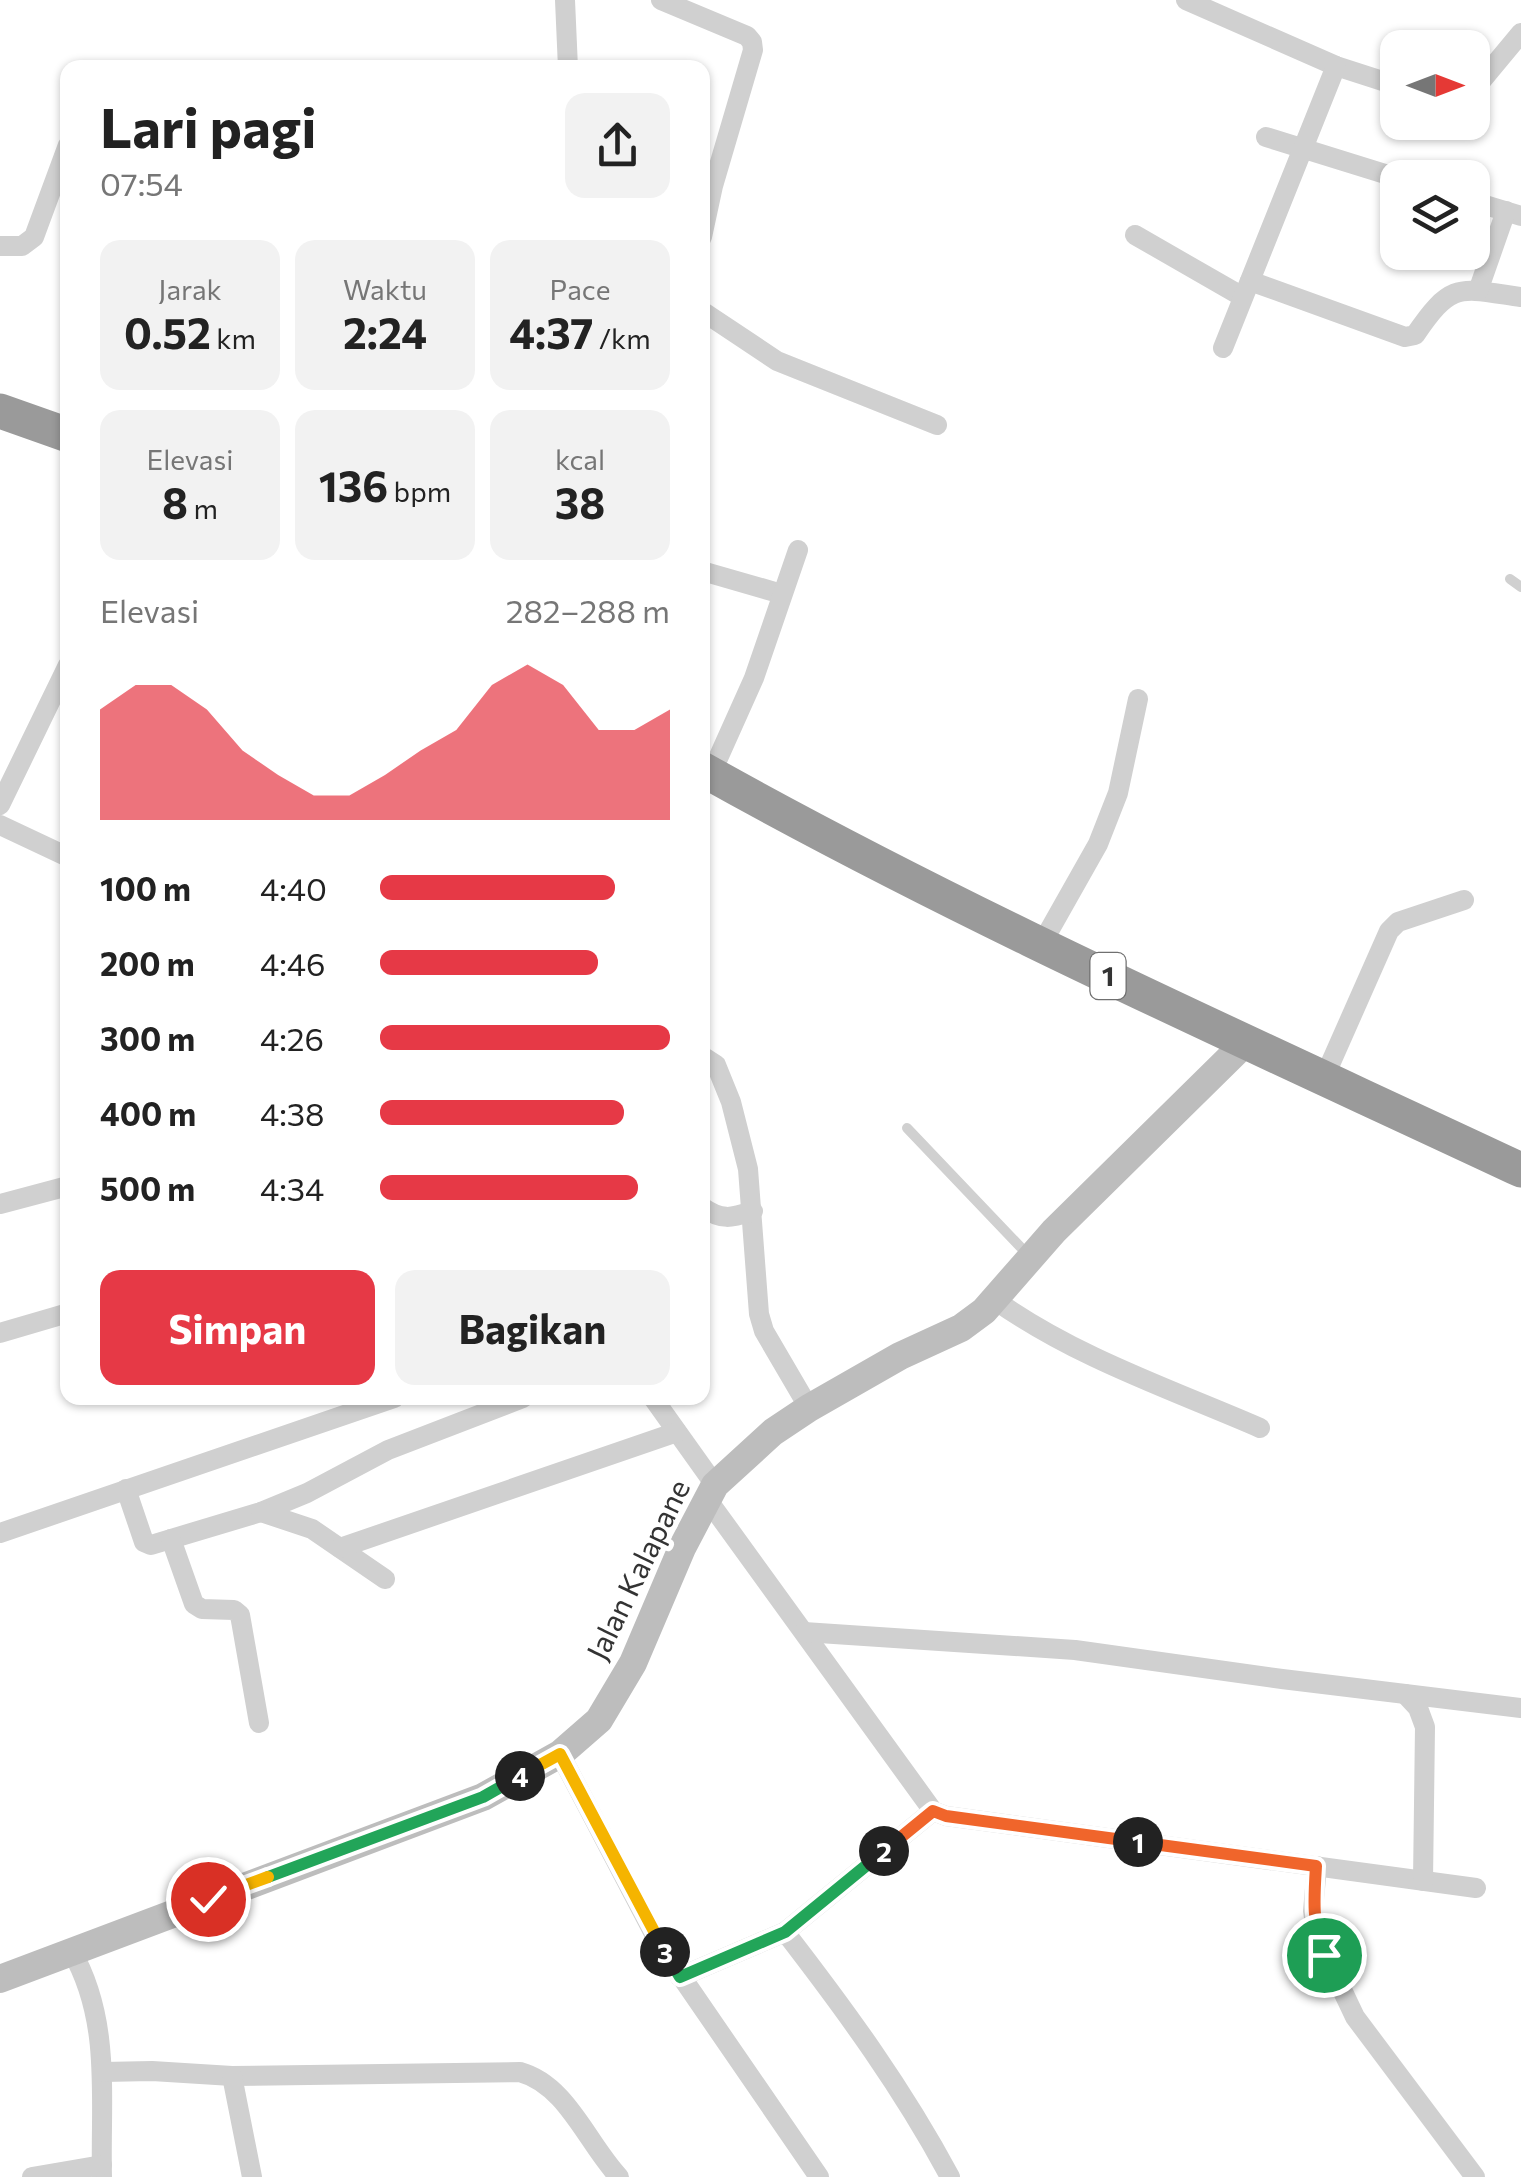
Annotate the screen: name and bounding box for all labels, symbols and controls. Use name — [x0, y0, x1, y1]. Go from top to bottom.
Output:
north arrow — [1380, 30, 1490, 140]
map controls — [1380, 30, 1490, 270]
text: Lari pagi — [100, 92, 317, 159]
button: share — [565, 93, 670, 198]
button: layers — [1380, 160, 1490, 270]
text: 07:54 — [100, 163, 183, 203]
text: Jarak — [158, 272, 222, 306]
text: Waktu — [343, 272, 427, 306]
text: Pace — [550, 272, 610, 306]
text: 0.52 — [124, 306, 211, 358]
text: 2:24 — [343, 306, 427, 358]
text: 4:37 — [509, 306, 593, 358]
text: km — [211, 321, 256, 355]
text: /km — [593, 321, 651, 355]
text: Elevasi — [147, 442, 233, 476]
text: kcal — [555, 442, 605, 476]
text: 136 — [319, 459, 388, 511]
text: bpm — [388, 474, 451, 508]
text: 8 — [162, 476, 188, 528]
text: 38 — [555, 476, 605, 528]
text: m — [188, 491, 218, 525]
text: Elevasi — [100, 590, 199, 630]
text: 282–288 m — [506, 590, 670, 630]
text: 100 m — [100, 868, 191, 908]
text: 4:40 — [260, 868, 327, 908]
text: 200 m — [100, 943, 195, 983]
text: 4:46 — [260, 943, 325, 983]
road number: 1 — [1090, 953, 1126, 999]
text: 300 m — [100, 1018, 195, 1058]
text: 4:26 — [260, 1018, 324, 1058]
text: 400 m — [100, 1093, 196, 1133]
text: 4:38 — [260, 1093, 324, 1133]
text: 500 m — [100, 1168, 195, 1208]
text: 4:34 — [260, 1168, 324, 1208]
button: Simpan — [100, 1270, 375, 1385]
button: Bagikan — [395, 1270, 670, 1385]
street label: Jalan Kalapane — [577, 1473, 696, 1665]
pin: 4 — [495, 1751, 545, 1801]
text: 4 — [511, 1759, 529, 1793]
pin: 1 — [1113, 1817, 1163, 1867]
text: 1 — [1132, 1825, 1144, 1859]
pin: 2 — [859, 1826, 909, 1876]
text: 2 — [876, 1834, 892, 1868]
pin — [166, 1857, 251, 1942]
icon: check — [181, 1872, 236, 1927]
pin — [1282, 1913, 1367, 1998]
pin: 3 — [640, 1927, 690, 1977]
icon: arrive — [1297, 1928, 1352, 1983]
text: 3 — [657, 1935, 673, 1969]

